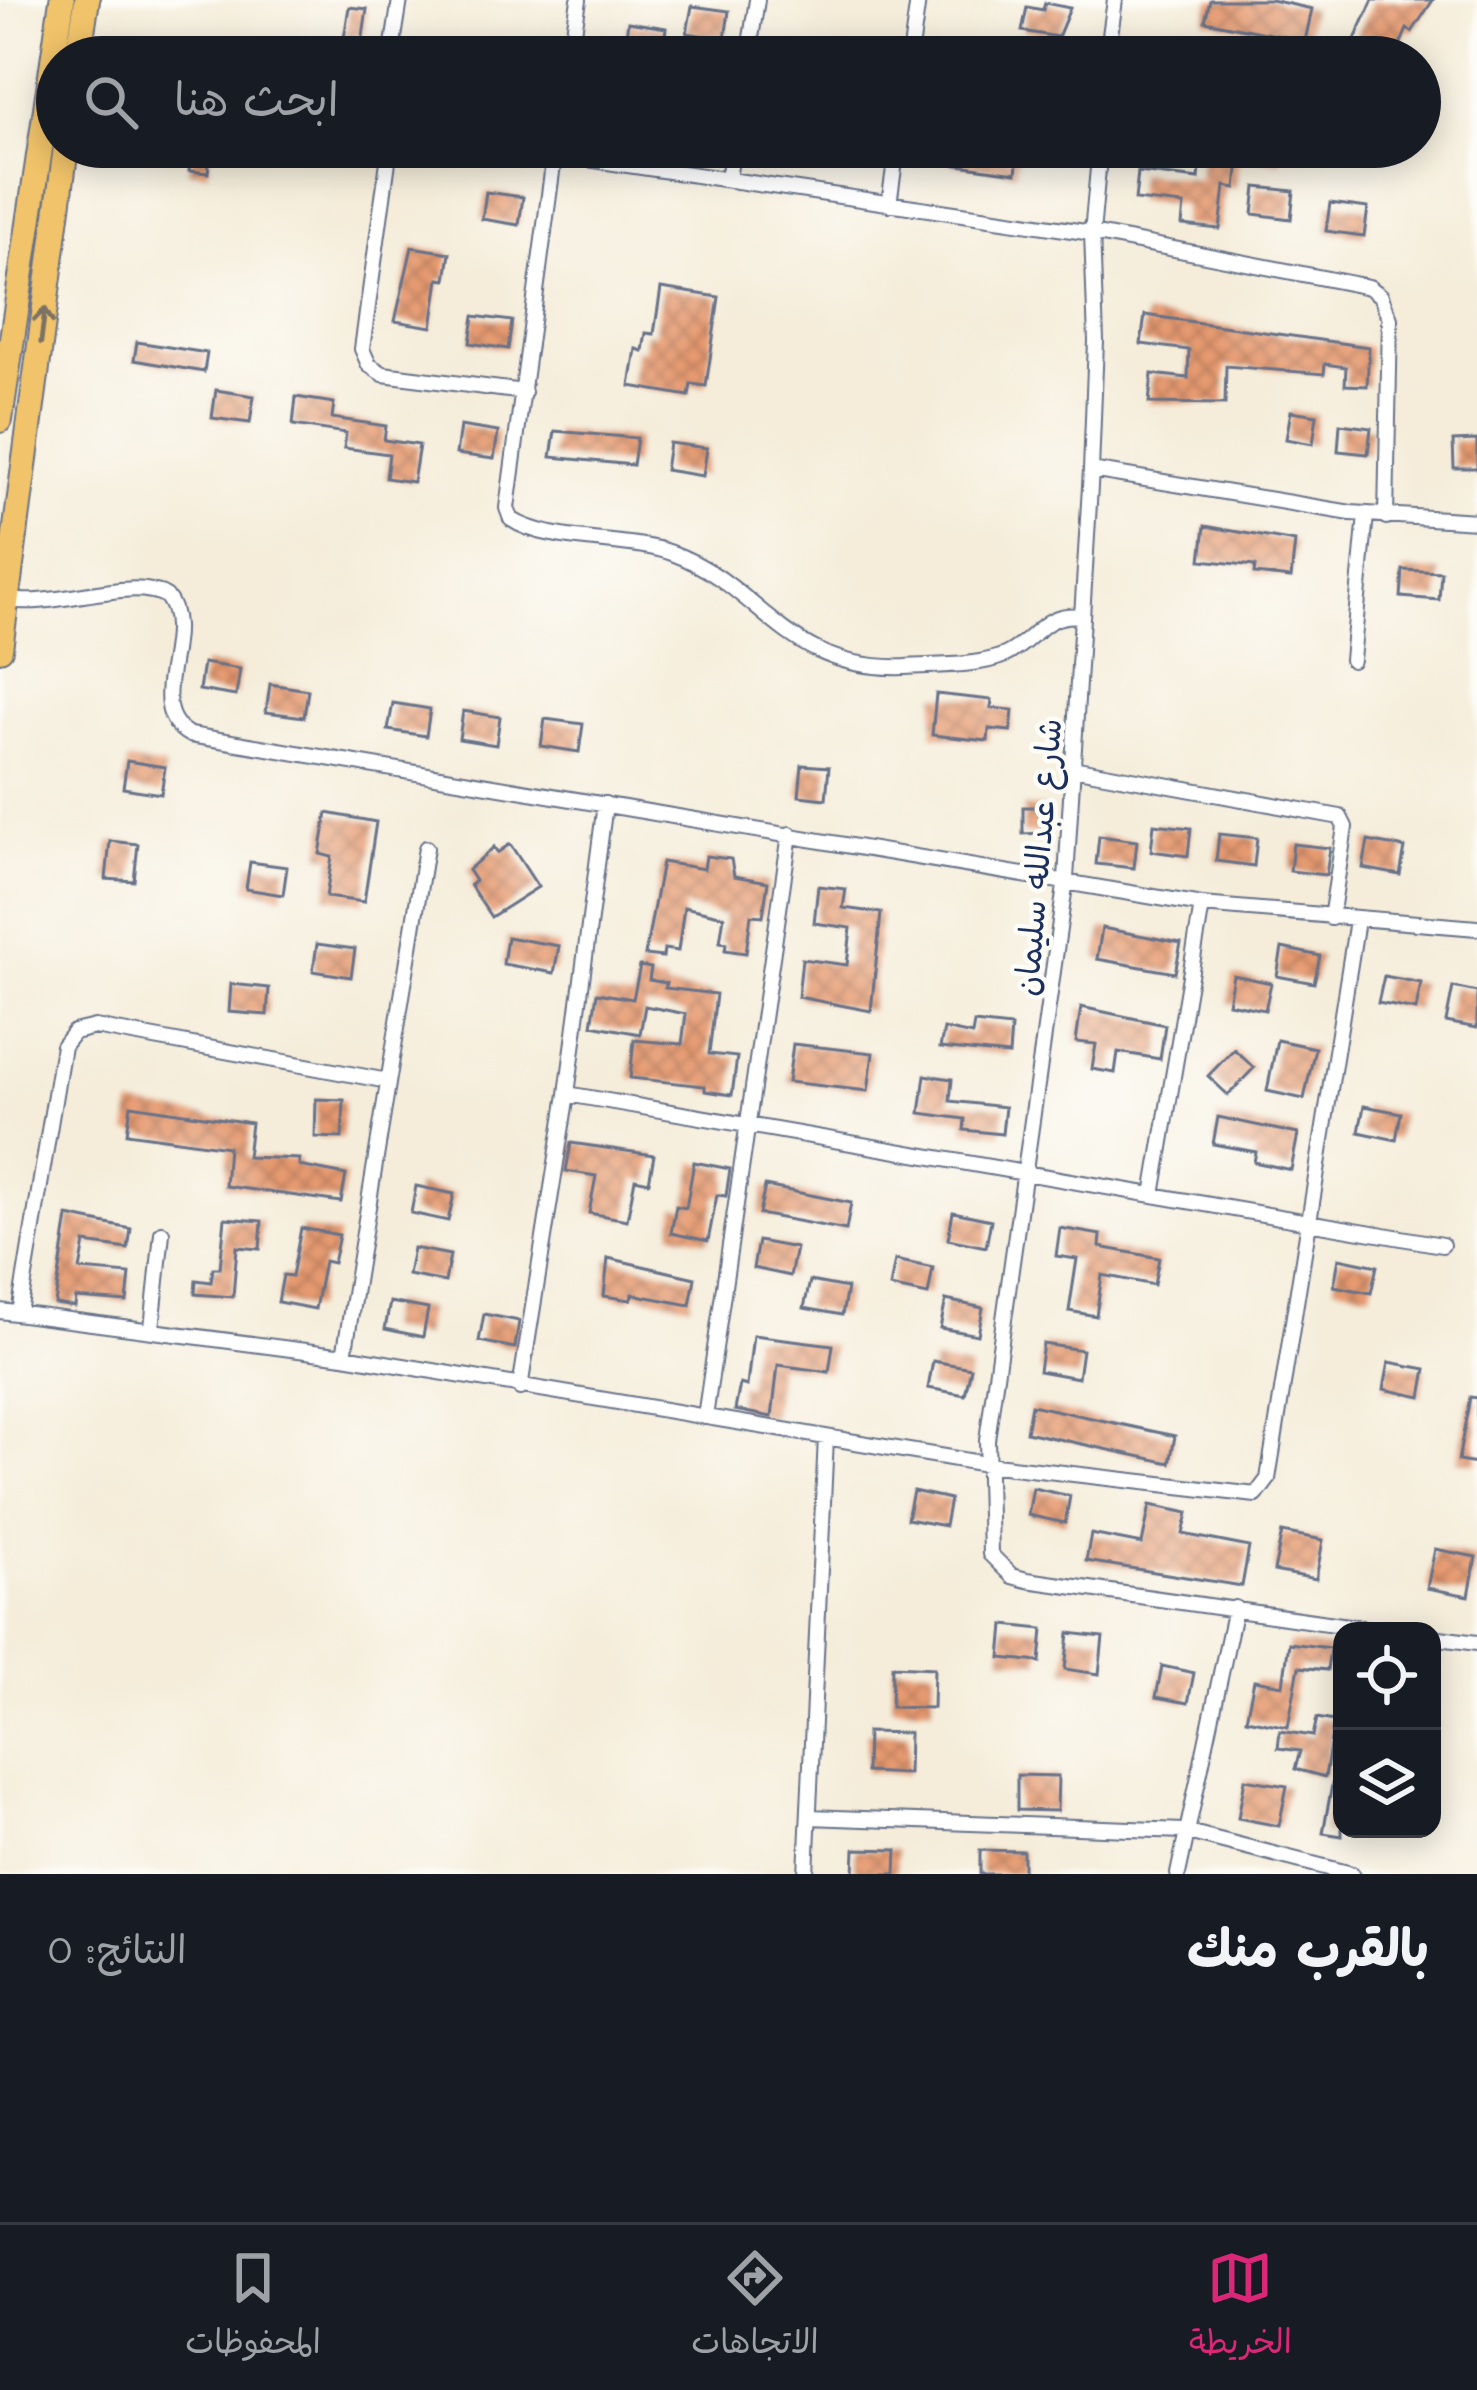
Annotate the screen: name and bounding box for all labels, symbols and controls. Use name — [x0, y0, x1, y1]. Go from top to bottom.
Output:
search box — [36, 36, 1441, 168]
text: ابحث هنا — [174, 68, 339, 126]
icon: search — [78, 69, 144, 135]
one-way arrow — [32, 306, 54, 345]
street label: شارع عبدالله سليمان — [1002, 716, 1074, 998]
map controls — [1333, 1622, 1441, 1838]
button: locate — [1333, 1622, 1441, 1730]
button: layers — [1333, 1730, 1441, 1838]
text: بالقرب منك — [1187, 1912, 1429, 1979]
text: النتائج: 0 — [48, 1922, 187, 1973]
tab: المحفوظات — [185, 2245, 321, 2371]
tab: الاتجاهات — [691, 2245, 819, 2371]
tab: الخريطة — [1189, 2245, 1292, 2371]

